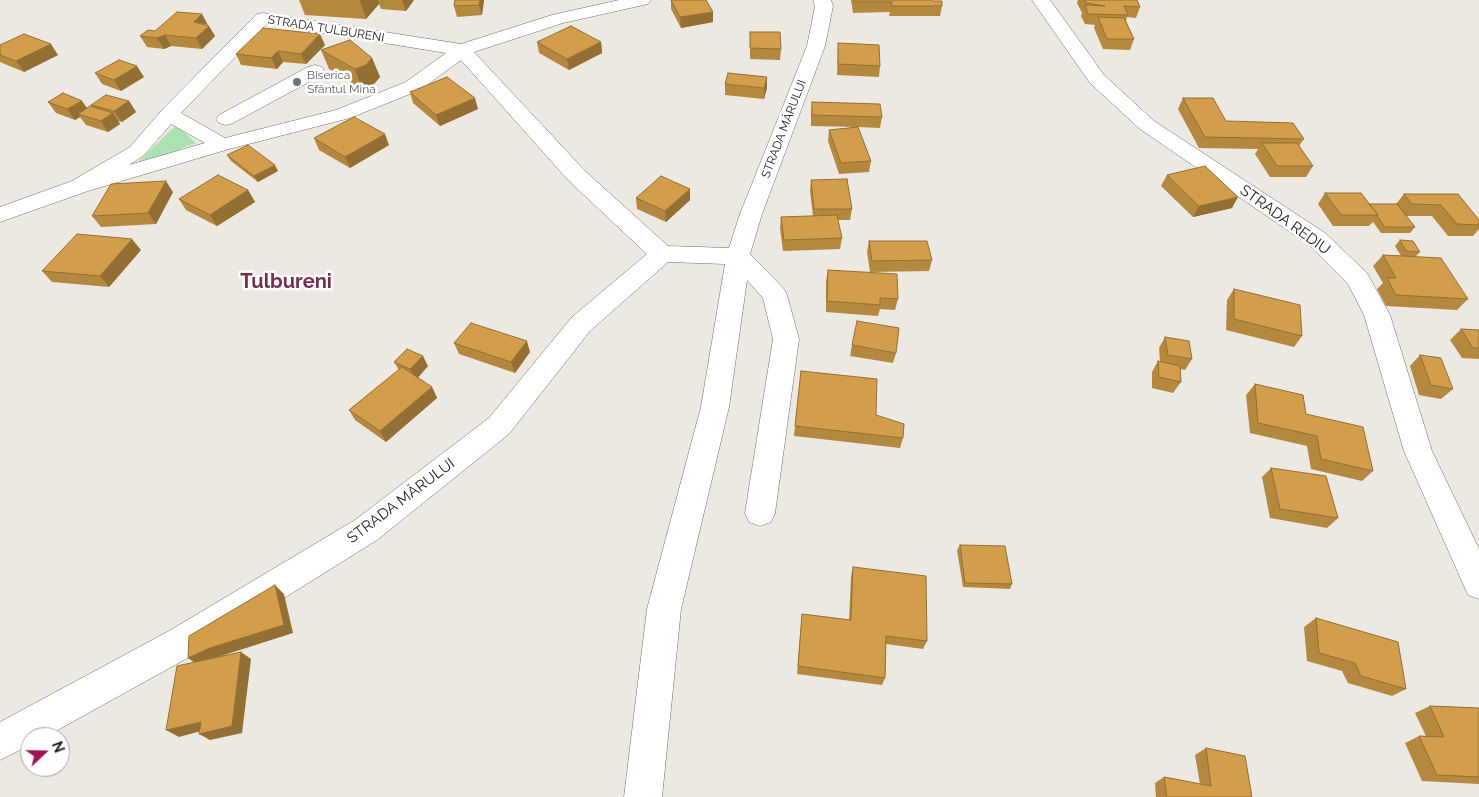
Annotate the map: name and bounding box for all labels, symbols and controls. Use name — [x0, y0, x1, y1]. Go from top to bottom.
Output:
street label: STRADA TULBURENI — [267, 13, 385, 45]
place label: Biserica Sfântul Mina — [307, 68, 376, 96]
marker: Biserica Sfântul Mina — [291, 76, 303, 88]
street label: STRADA MĂRULUI — [759, 78, 809, 180]
street label: STRADA REDIU — [1236, 181, 1334, 259]
district label: Tulbureni — [240, 270, 332, 294]
street label: STRADA MĂRULUI — [344, 455, 458, 547]
north arrow — [20, 727, 70, 777]
text: N — [49, 739, 67, 755]

